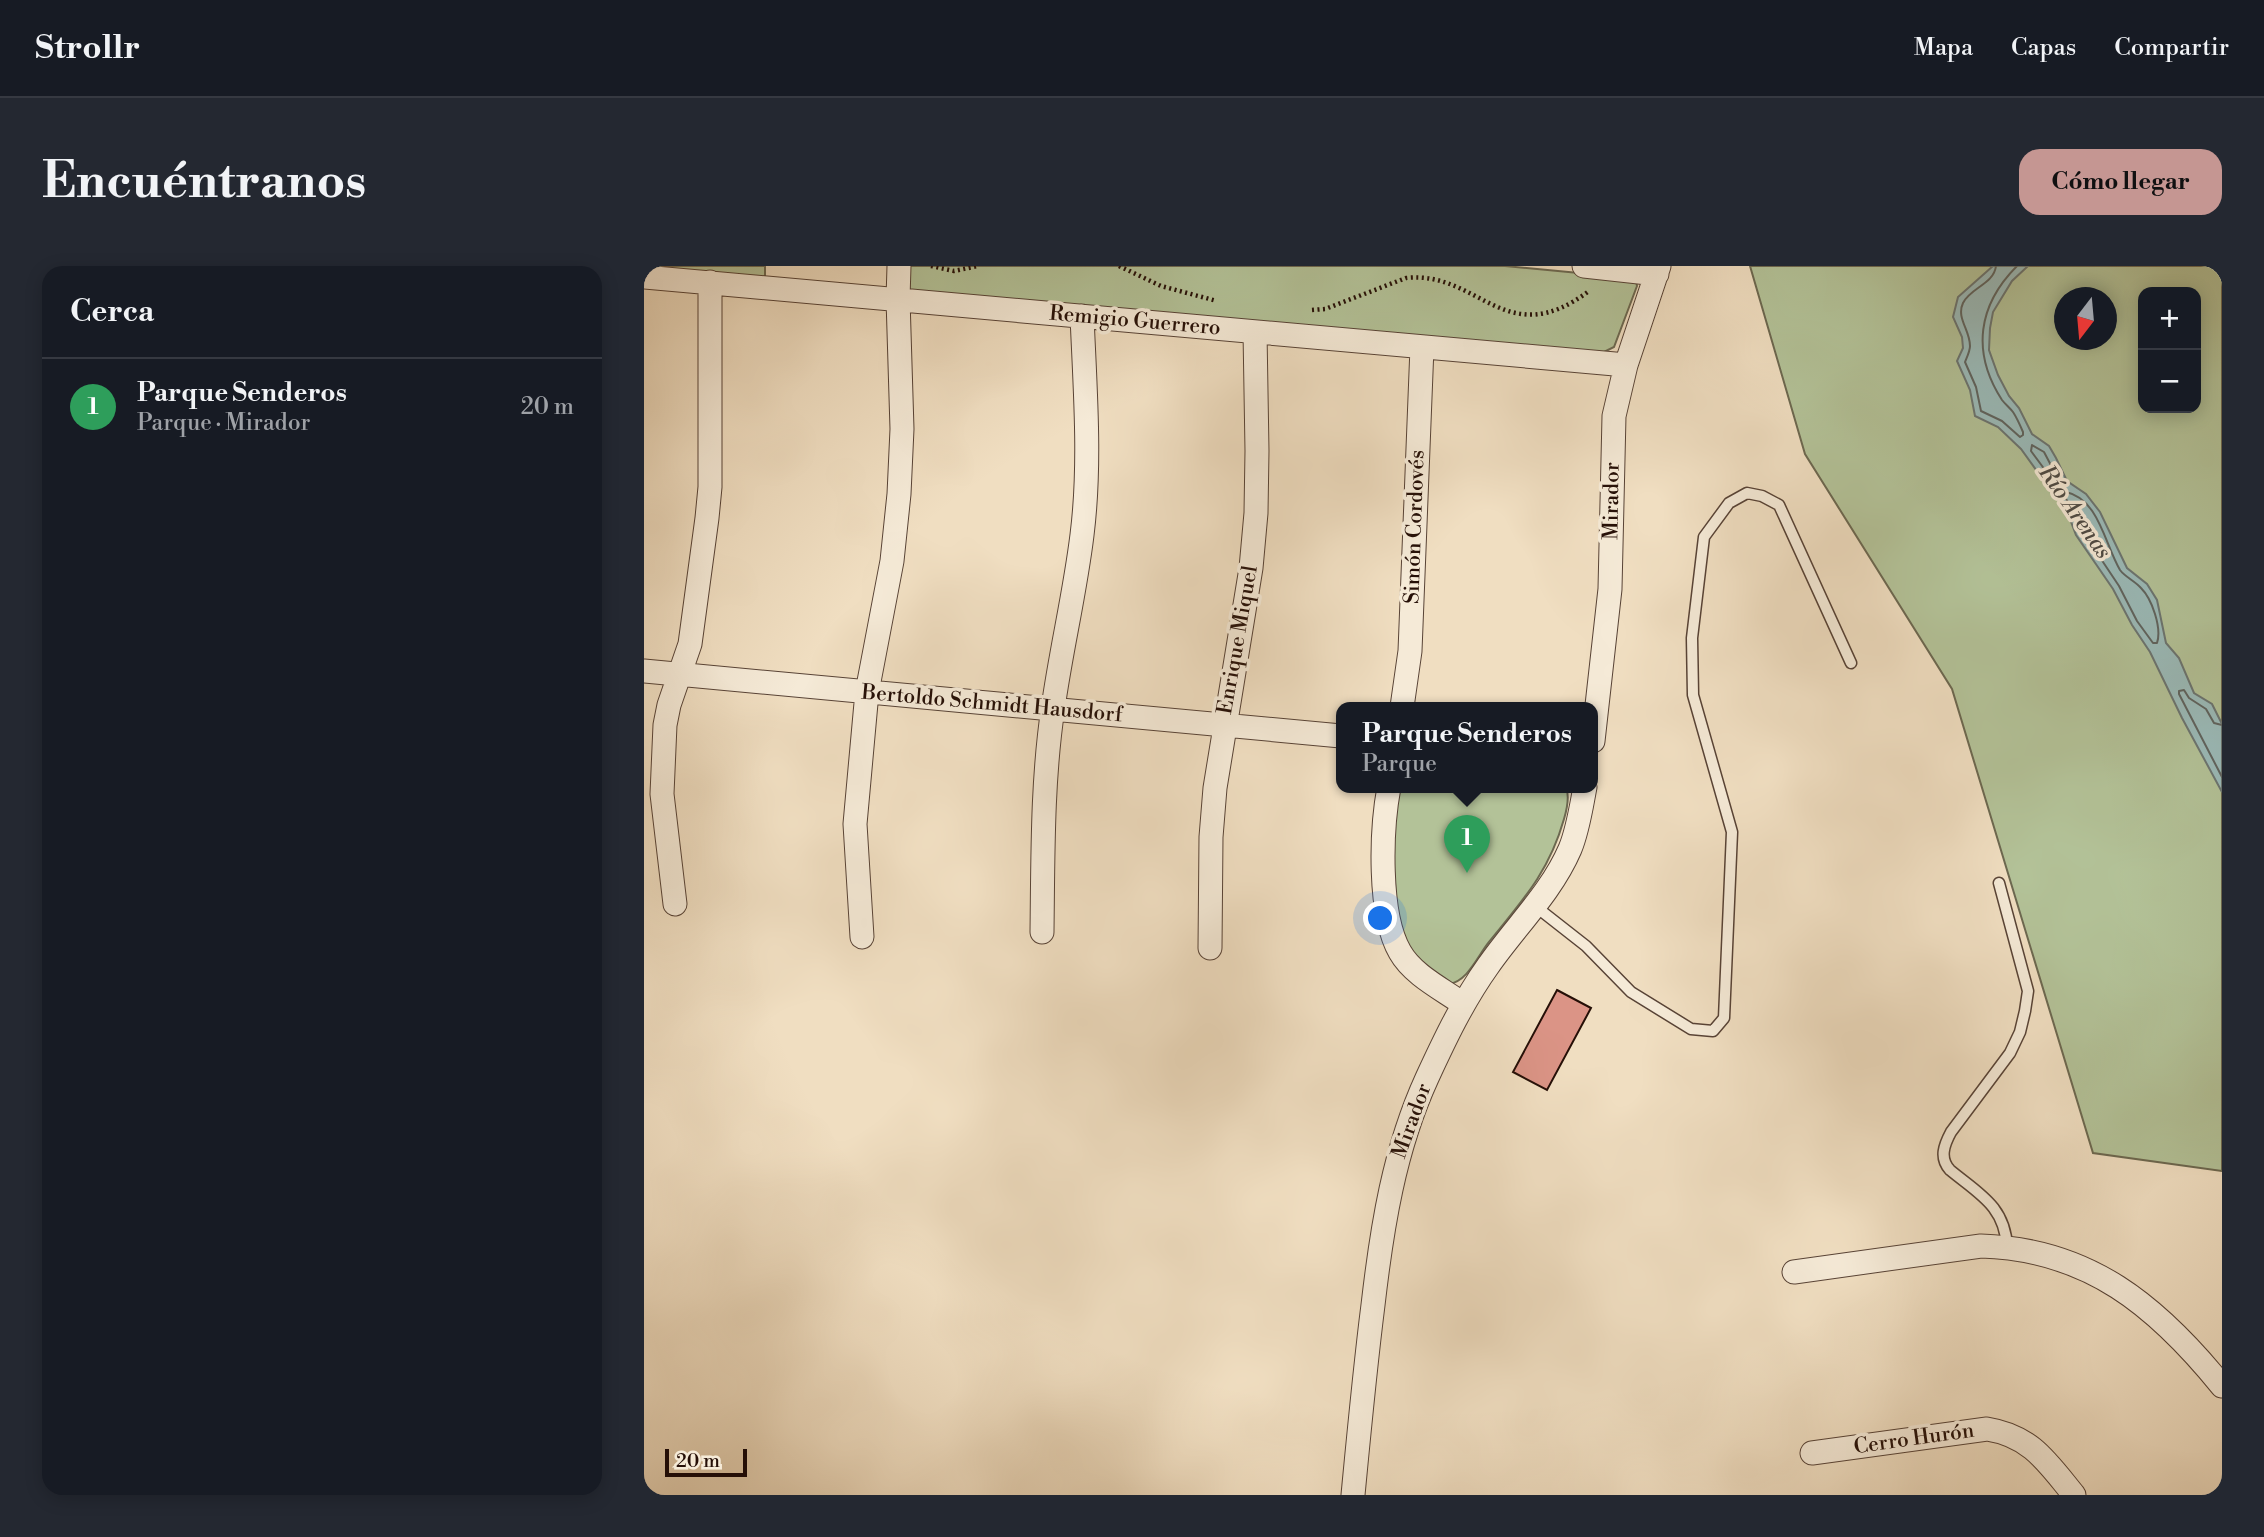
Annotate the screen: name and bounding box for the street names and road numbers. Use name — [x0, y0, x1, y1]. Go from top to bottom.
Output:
street label: Remigio Guerrero — [1048, 301, 1222, 341]
street label: Simón Cordovés — [1399, 449, 1431, 605]
street label: Mirador — [1598, 462, 1626, 540]
street label: Enrique Miquel — [1212, 564, 1264, 716]
street label: Bertoldo Schmidt Hausdorf — [859, 680, 1125, 728]
street label: Mirador — [1386, 1080, 1438, 1162]
street label: Cerro Hurón — [1852, 1418, 1976, 1460]

